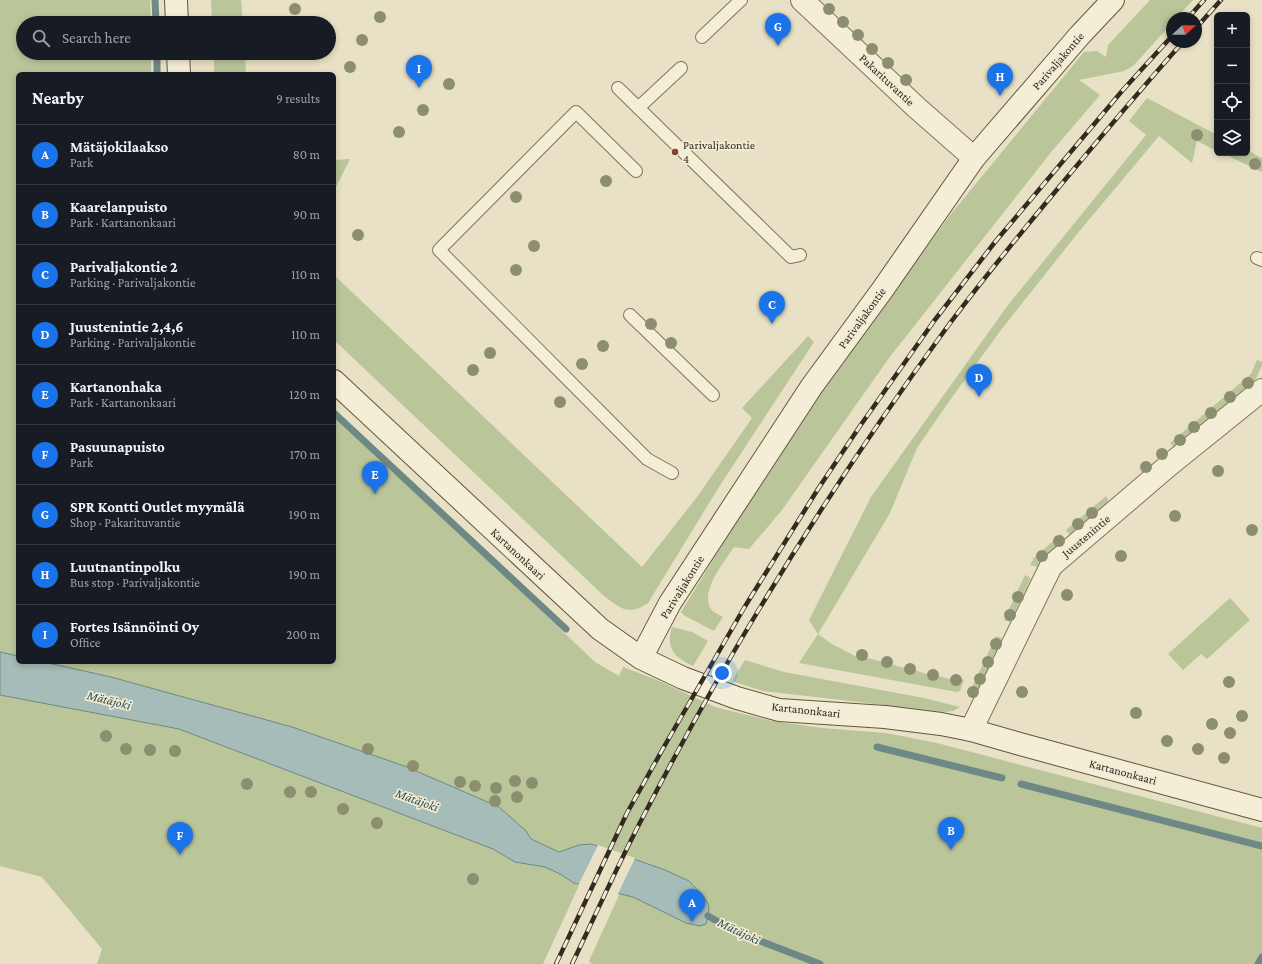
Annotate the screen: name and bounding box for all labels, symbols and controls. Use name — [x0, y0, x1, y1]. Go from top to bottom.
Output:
north arrow — [1166, 12, 1202, 48]
map controls — [1214, 12, 1250, 156]
button: + — [1214, 12, 1250, 48]
pin: G — [765, 13, 791, 46]
search box — [16, 16, 336, 60]
icon: search — [30, 27, 52, 49]
street label: Parivaljakontie — [1029, 29, 1087, 93]
text: Search here — [62, 30, 131, 46]
button: − — [1214, 48, 1250, 84]
street label: Pakarituvantie — [857, 51, 917, 109]
pin: I — [406, 55, 432, 88]
pin: H — [987, 63, 1013, 96]
button: locate — [1214, 84, 1250, 120]
text: Nearby — [32, 89, 84, 108]
text: 9 results — [276, 91, 320, 106]
button: layers — [1214, 120, 1250, 156]
place label: Parivaljakontie 4 — [683, 138, 755, 166]
text: Mätäjokilaakso — [70, 139, 168, 155]
text: A — [41, 147, 49, 162]
text: 80 m — [293, 147, 320, 162]
marker: Parivaljakontie 4 — [670, 147, 680, 157]
text: Park — [70, 155, 93, 170]
text: Kaarelanpuisto — [70, 199, 167, 215]
text: B — [41, 207, 49, 222]
text: 90 m — [293, 207, 320, 222]
text: Park · Kartanonkaari — [70, 215, 176, 230]
text: Parivaljakontie 2 — [70, 259, 178, 275]
text: C — [41, 267, 49, 282]
text: 110 m — [291, 267, 320, 282]
text: Parking · Parivaljakontie — [70, 275, 196, 290]
street label: Parivaljakontie — [835, 285, 889, 351]
pin: C — [759, 291, 785, 324]
text: Juustenintie 2,4,6 — [70, 319, 183, 335]
text: D — [41, 327, 49, 342]
text: 110 m — [291, 327, 320, 342]
text: Parking · Parivaljakontie — [70, 335, 196, 350]
pin: D — [966, 364, 992, 397]
text: Kartanonhaka — [70, 379, 162, 395]
text: E — [41, 387, 49, 402]
text: 120 m — [289, 387, 320, 402]
text: Park · Kartanonkaari — [70, 395, 176, 410]
text: Pasuunapuisto — [70, 439, 165, 455]
text: F — [42, 447, 48, 462]
text: 170 m — [290, 447, 320, 462]
text: Park — [70, 455, 93, 470]
pin: E — [362, 461, 388, 494]
text: SPR Kontti Outlet myymälä — [70, 499, 245, 515]
text: G — [41, 507, 49, 522]
text: 190 m — [289, 507, 320, 522]
street label: Juustenintie — [1058, 512, 1113, 561]
text: Shop · Pakarituvantie — [70, 515, 180, 530]
street label: Kartanonkaari — [488, 525, 548, 583]
street label: Parivaljakontie — [657, 553, 707, 621]
text: Luutnantinpolku — [70, 559, 180, 575]
text: H — [41, 567, 49, 582]
text: 190 m — [289, 567, 320, 582]
text: Bus stop · Parivaljakontie — [70, 575, 200, 590]
text: Fortes Isännöinti Oy — [70, 619, 199, 635]
text: I — [43, 627, 47, 642]
text: 200 m — [286, 627, 320, 642]
text: Office — [70, 635, 101, 650]
your location — [712, 663, 732, 683]
water label: Mätäjoki — [84, 687, 133, 714]
street label: Kartanonkaari — [771, 699, 841, 721]
street label: Kartanonkaari — [1088, 756, 1158, 788]
water label: Mätäjoki — [392, 785, 441, 816]
pin: B — [938, 817, 964, 850]
pin: F — [167, 822, 193, 855]
pin: A — [679, 889, 705, 922]
water label: Mätäjoki — [714, 914, 763, 949]

